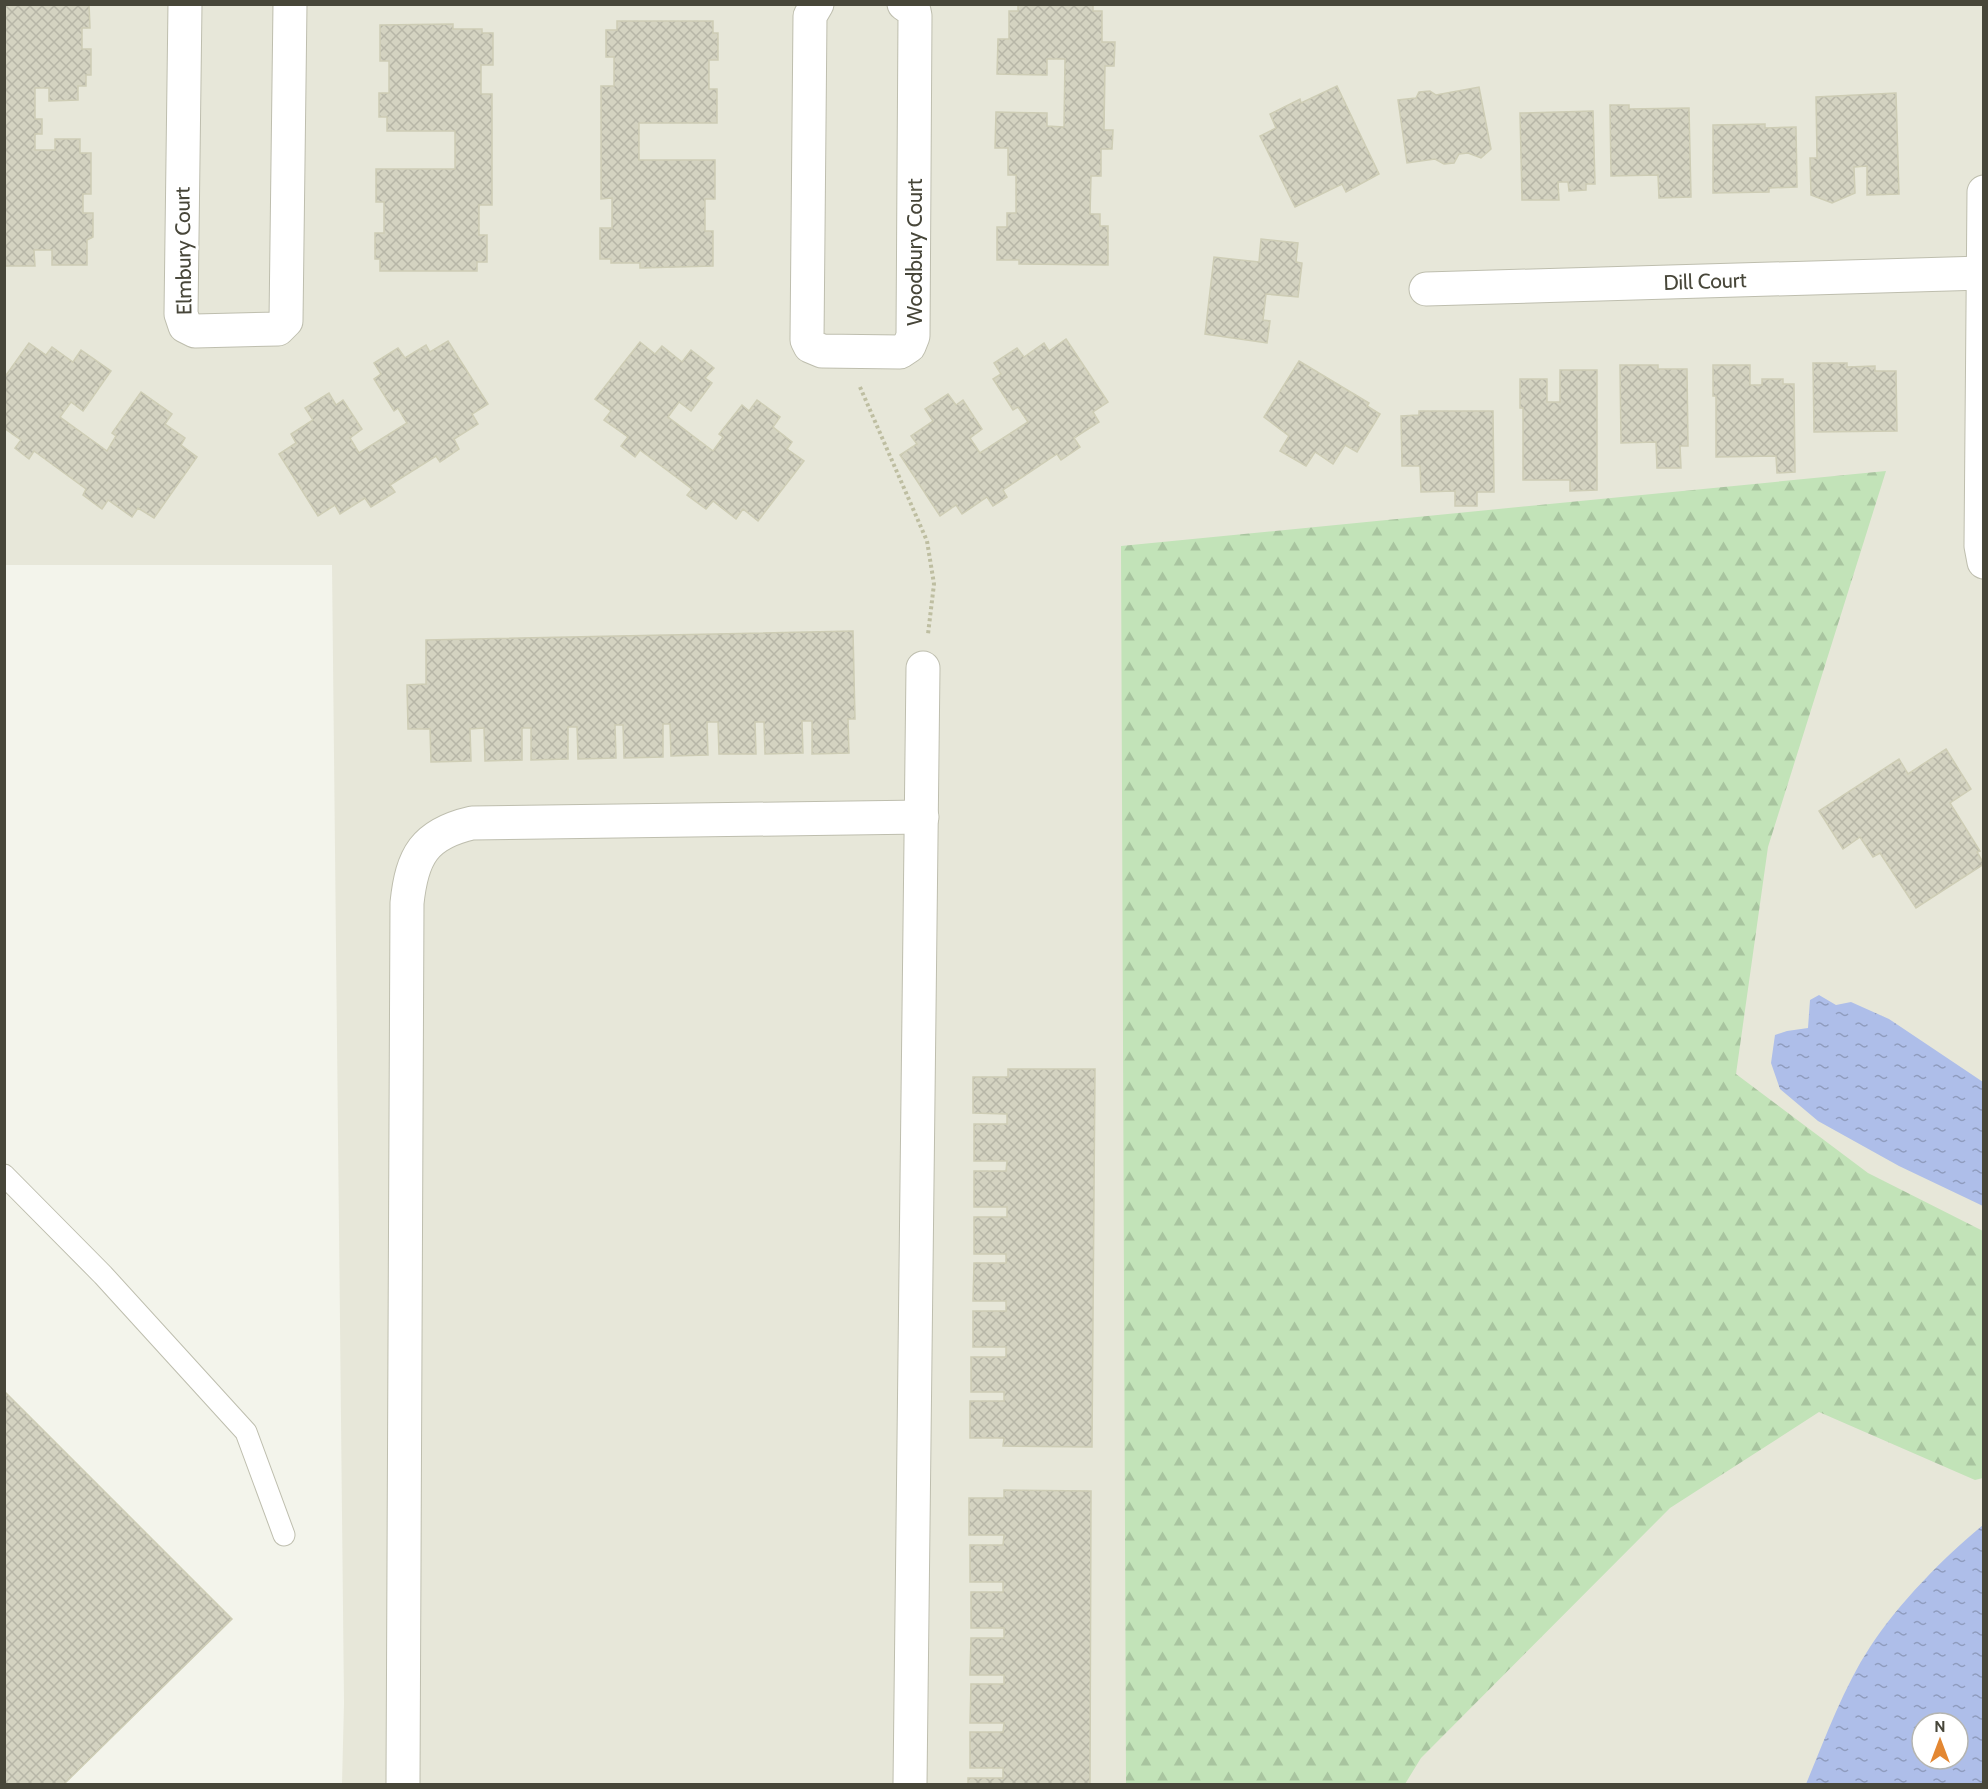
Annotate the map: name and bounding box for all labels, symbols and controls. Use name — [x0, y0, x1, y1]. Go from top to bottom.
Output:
street label: Woodbury Court — [902, 178, 927, 326]
street label: Elmbury Court — [169, 187, 197, 315]
street label: Dill Court — [1663, 267, 1747, 295]
north arrow — [1910, 1711, 1970, 1771]
text: N — [1934, 1717, 1946, 1736]

